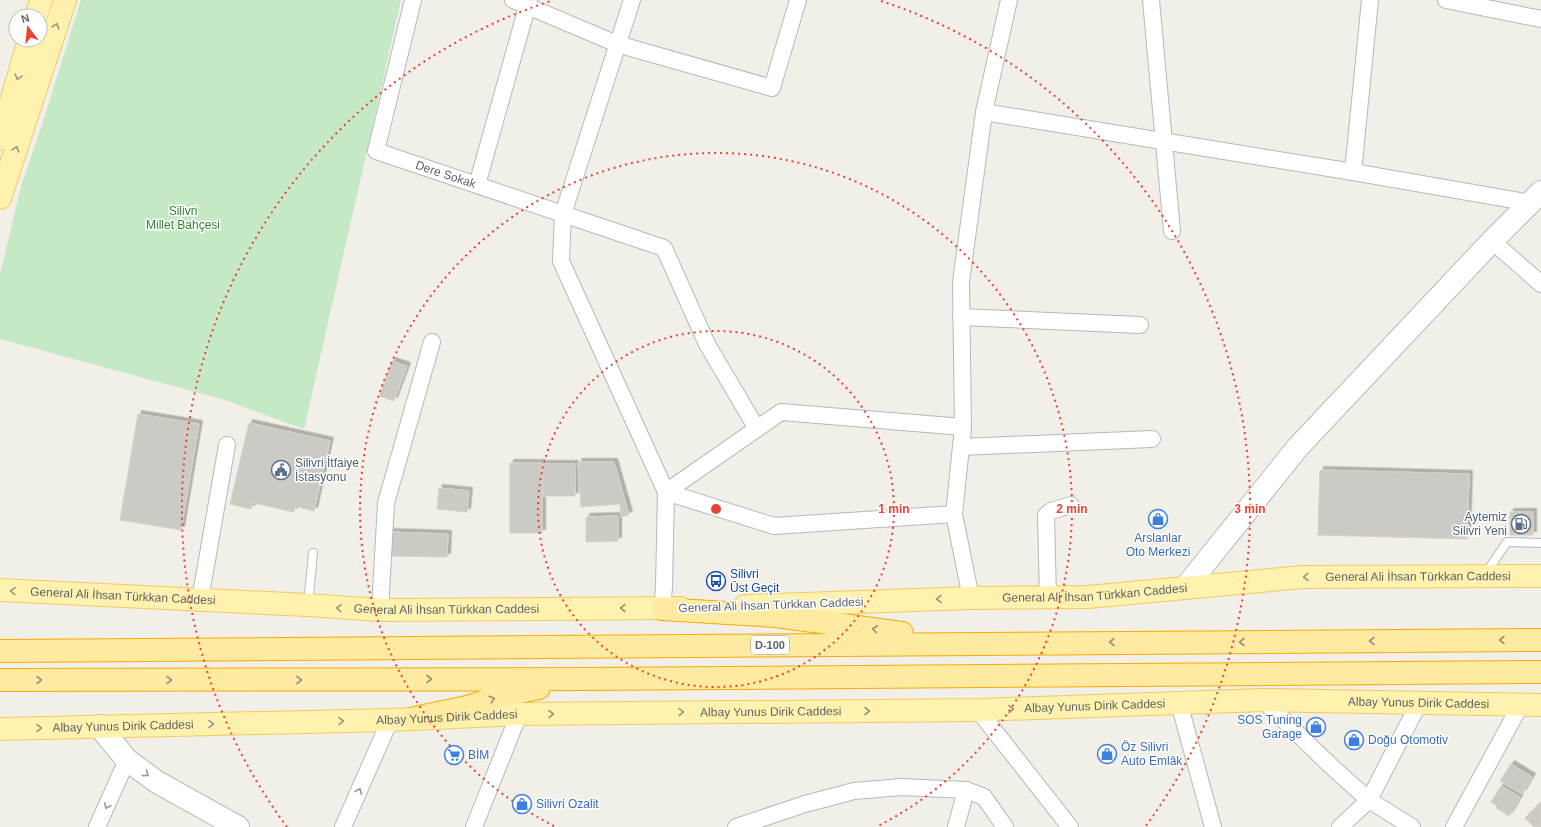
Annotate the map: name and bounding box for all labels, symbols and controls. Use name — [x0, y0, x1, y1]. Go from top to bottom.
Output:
north arrow — [8, 8, 48, 48]
text: N — [20, 12, 31, 25]
one-way arrow — [52, 22, 60, 29]
one-way arrow — [14, 74, 23, 81]
one-way arrow — [11, 146, 20, 153]
street label: Dere Sokak — [414, 158, 479, 191]
park label: Silivri Millet Bahçesi — [146, 204, 220, 232]
place label: Silivri İtfaiye İstasyonu — [295, 456, 359, 484]
public building icon: Silivri İtfaiye İstasyonu — [270, 459, 292, 481]
centre of rings — [709, 502, 723, 516]
text: 1 min — [878, 502, 910, 516]
text: 2 min — [1056, 502, 1088, 516]
text: 3 min — [1234, 502, 1266, 516]
shop icon: Arslanlar Oto Merkezi — [1147, 508, 1169, 530]
place label: Aytemiz Silivri Yeni — [1452, 510, 1507, 538]
fuel station icon: Aytemiz Silivri Yeni — [1510, 513, 1532, 535]
place label: Arslanlar Oto Merkezi — [1126, 531, 1190, 559]
place label: Silivri Üst Geçit — [730, 567, 780, 595]
street label: General Ali İhsan Türkkan Caddesi — [1325, 569, 1511, 584]
bus stop icon: Silivri Üst Geçit — [705, 570, 727, 592]
one-way arrow — [1303, 572, 1309, 581]
street label: General Ali İhsan Türkkan Caddesi — [1002, 581, 1188, 605]
street label: General Ali İhsan Türkkan Caddesi — [30, 584, 216, 607]
one-way arrow — [10, 587, 16, 595]
street label: General Ali İhsan Türkkan Caddesi — [678, 595, 864, 615]
one-way arrow — [936, 595, 942, 604]
street label: General Ali İhsan Türkkan Caddesi — [353, 601, 539, 617]
one-way arrow — [336, 603, 342, 612]
one-way arrow — [620, 604, 626, 612]
one-way arrow — [872, 625, 878, 634]
road number: D-100 — [751, 636, 789, 654]
one-way arrow — [1499, 636, 1505, 644]
one-way arrow — [1369, 637, 1375, 645]
one-way arrow — [1109, 638, 1115, 646]
one-way arrow — [1239, 638, 1245, 646]
one-way arrow — [426, 675, 432, 683]
one-way arrow — [36, 676, 42, 684]
one-way arrow — [166, 676, 172, 684]
one-way arrow — [296, 676, 302, 684]
one-way arrow — [489, 695, 496, 704]
street label: Albay Yunus Dirik Caddesi — [1348, 695, 1489, 711]
street label: Albay Yunus Dirik Caddesi — [1024, 696, 1166, 715]
street label: Albay Yunus Dirik Caddesi — [700, 704, 842, 719]
one-way arrow — [1008, 704, 1014, 713]
street label: Albay Yunus Dirik Caddesi — [376, 707, 518, 727]
one-way arrow — [864, 707, 870, 715]
one-way arrow — [678, 708, 684, 716]
one-way arrow — [548, 710, 554, 718]
place label: SOS Tuning Garage — [1237, 713, 1302, 741]
shop icon: SOS Tuning Garage — [1305, 716, 1327, 738]
one-way arrow — [338, 717, 344, 725]
street label: Albay Yunus Dirik Caddesi — [52, 718, 194, 735]
one-way arrow — [208, 720, 214, 728]
one-way arrow — [36, 723, 42, 732]
shop icon: Doğu Otomotiv — [1343, 729, 1365, 751]
place label: Doğu Otomotiv — [1368, 733, 1448, 747]
place label: Öz Silivri Auto Emlâk — [1121, 740, 1183, 768]
shop icon: Öz Silivri Auto Emlâk — [1096, 743, 1118, 765]
supermarket icon: BİM — [443, 744, 465, 766]
place label: BİM — [468, 748, 489, 762]
one-way arrow — [142, 769, 149, 776]
one-way arrow — [354, 788, 362, 796]
shop icon: Silivri Ozalit — [511, 793, 533, 815]
place label: Silivri Ozalit — [536, 797, 599, 811]
one-way arrow — [103, 802, 111, 809]

